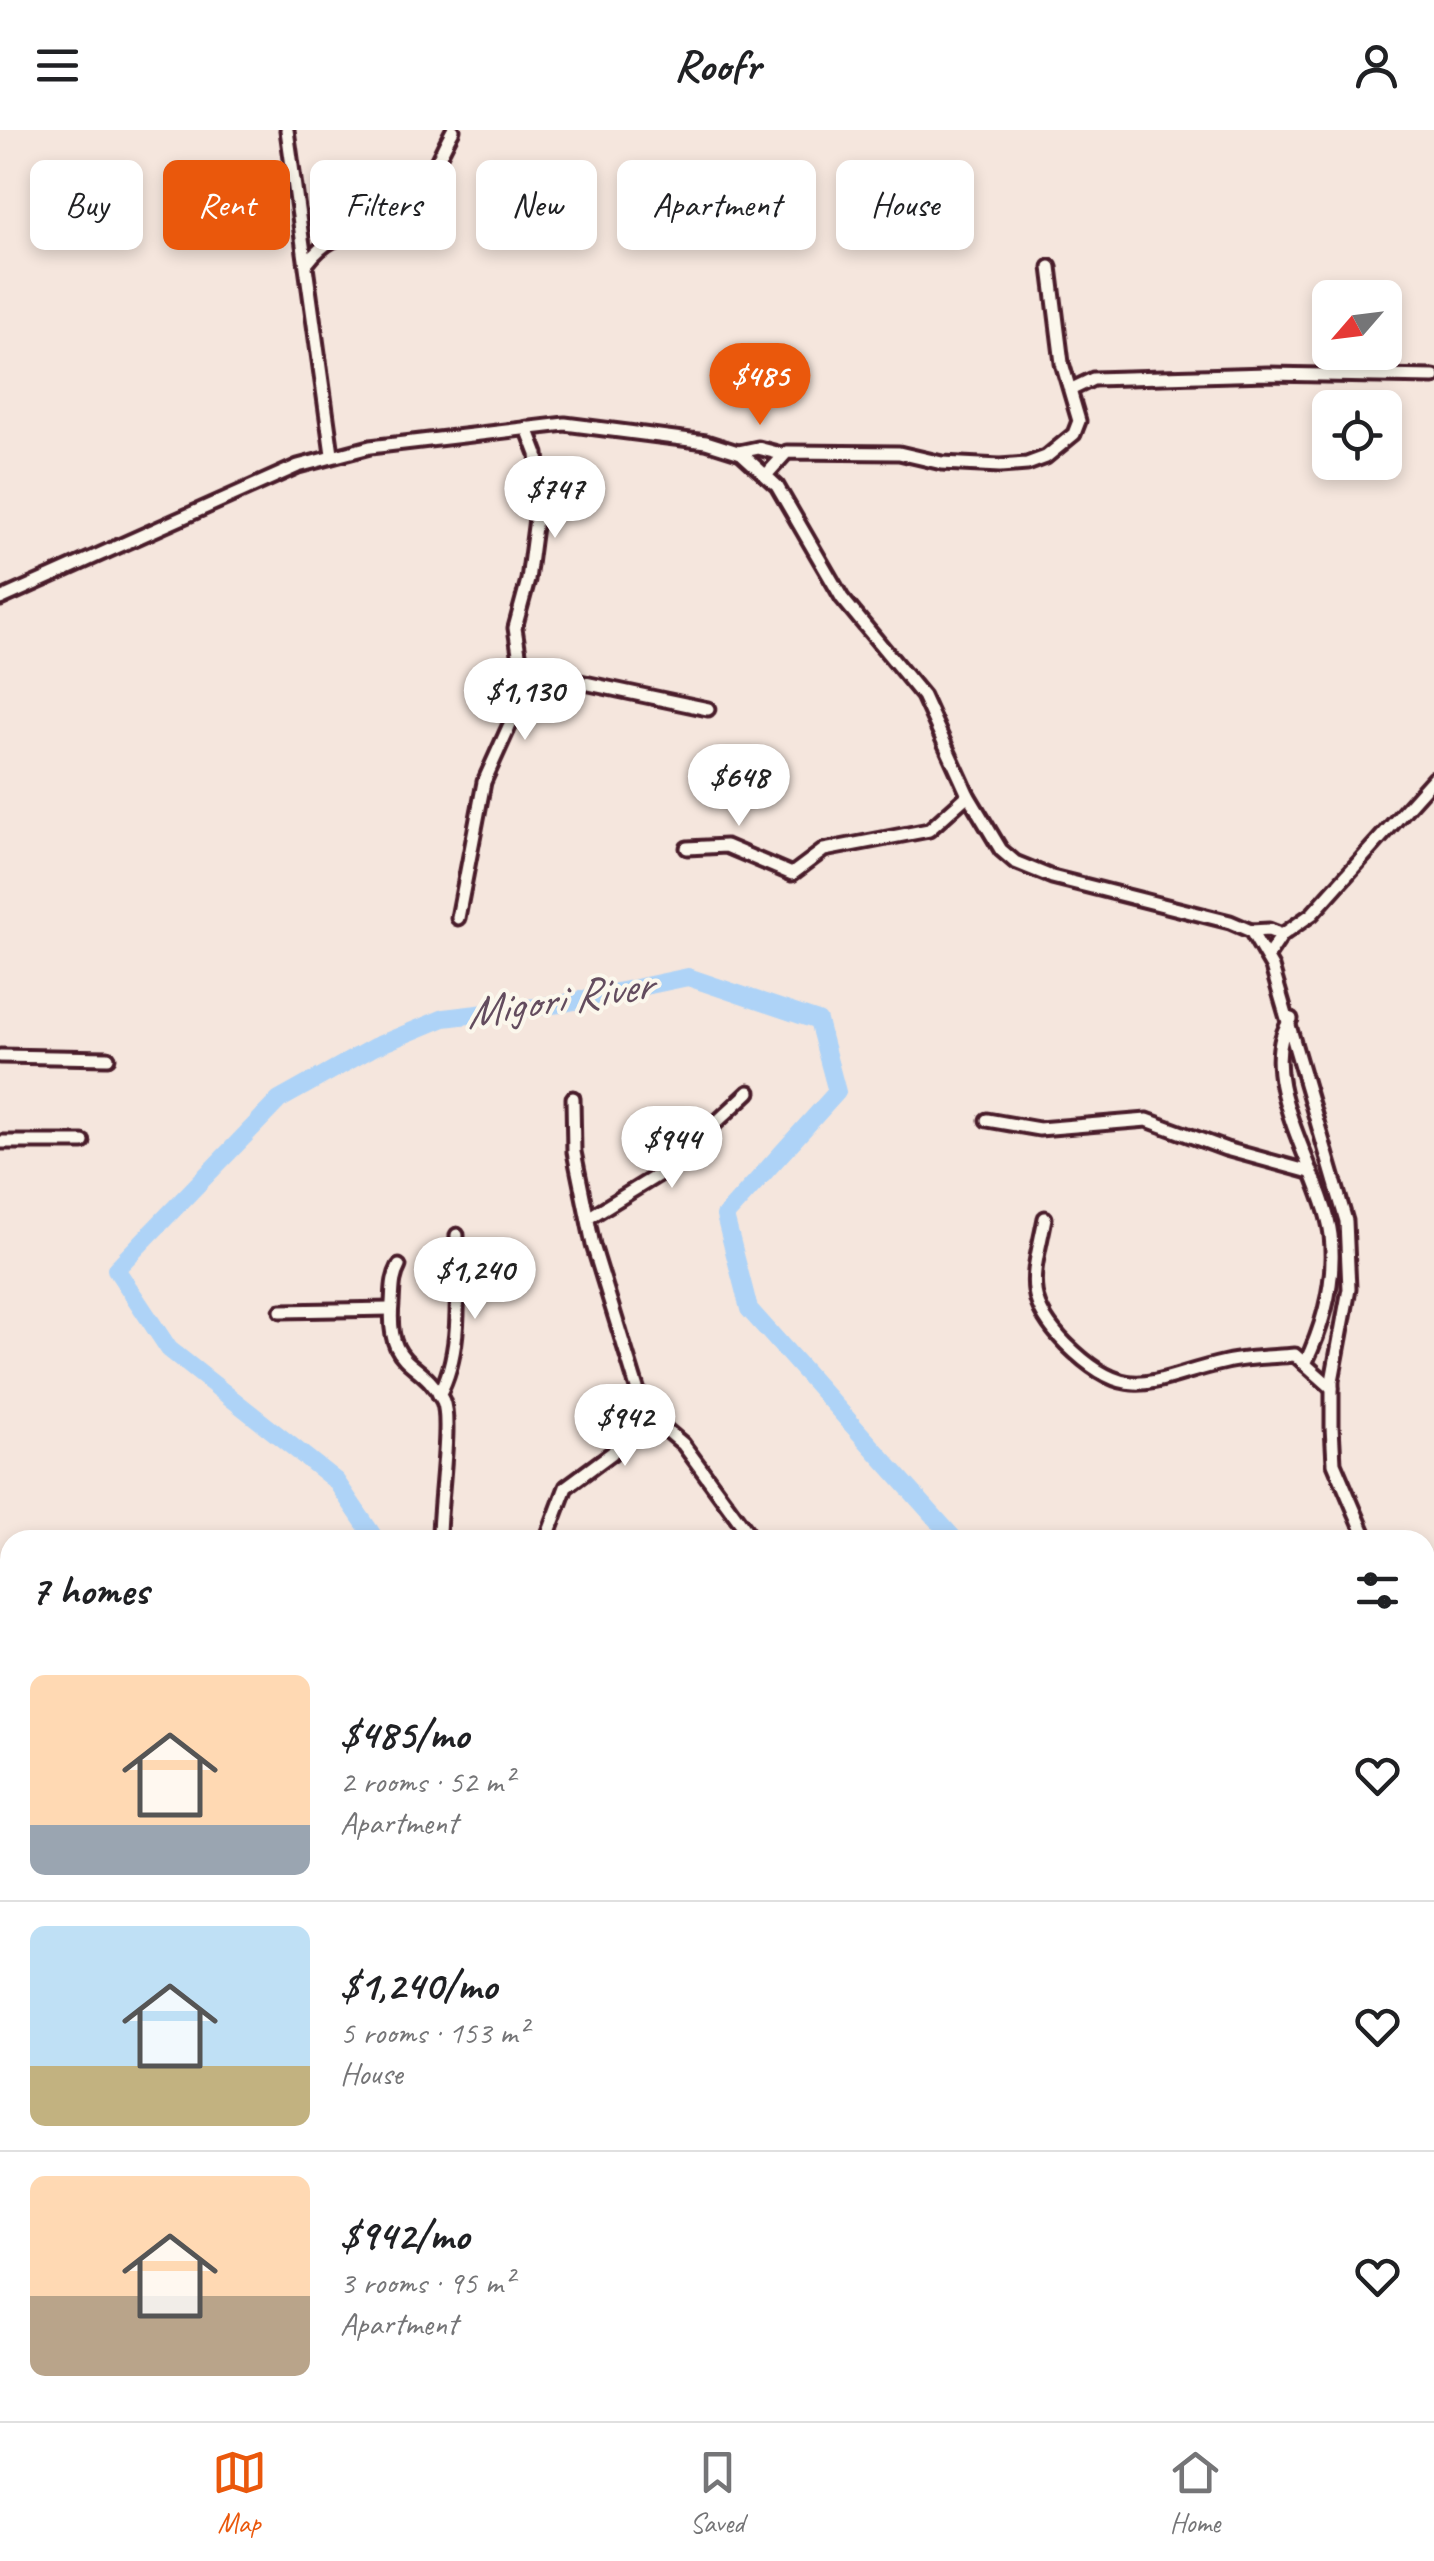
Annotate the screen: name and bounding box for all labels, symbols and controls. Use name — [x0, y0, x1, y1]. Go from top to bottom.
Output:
text: Roofr — [674, 37, 760, 94]
icon: menu — [30, 38, 85, 93]
icon: person — [1349, 38, 1404, 93]
chip: Buy — [30, 160, 143, 250]
chip: Rent — [163, 160, 290, 250]
chip: Filters — [310, 160, 456, 250]
chip: New — [476, 160, 597, 250]
chip: Apartment — [617, 160, 816, 250]
chip: House — [836, 160, 974, 250]
north arrow — [1312, 280, 1402, 370]
map controls — [1312, 280, 1402, 480]
pin: $485 — [701, 343, 819, 428]
text: $485 — [731, 355, 789, 396]
button: locate — [1312, 390, 1402, 480]
pin: $747 — [496, 456, 614, 541]
text: $747 — [526, 468, 584, 509]
pin: $1,130 — [444, 658, 606, 743]
text: $1,130 — [486, 670, 564, 711]
pin: $648 — [680, 744, 798, 829]
text: $648 — [710, 756, 768, 797]
water label: Migori River — [461, 955, 662, 1042]
pin: $944 — [613, 1106, 731, 1191]
text: $944 — [643, 1118, 701, 1159]
pin: $1,240 — [394, 1237, 556, 1322]
text: $1,240 — [436, 1249, 514, 1290]
pin: $942 — [566, 1384, 684, 1469]
text: $942 — [596, 1396, 654, 1437]
icon: filters — [1350, 1563, 1405, 1618]
text: 7 homes — [30, 1564, 148, 1617]
text: $485/mo — [340, 1708, 469, 1761]
icon: home — [110, 1715, 230, 1835]
icon: heart — [1350, 1748, 1405, 1803]
text: 2 rooms · 52 m² — [340, 1761, 513, 1802]
text: Apartment — [340, 1802, 458, 1843]
text: $1,240/mo — [340, 1959, 497, 2012]
icon: home — [110, 1966, 230, 2086]
icon: heart — [1350, 1999, 1405, 2054]
text: 5 rooms · 153 m² — [340, 2012, 527, 2053]
text: House — [340, 2053, 402, 2094]
text: $942/mo — [340, 2209, 469, 2262]
icon: home — [110, 2216, 230, 2336]
icon: heart — [1350, 2249, 1405, 2304]
text: 3 rooms · 95 m² — [340, 2262, 513, 2303]
text: Apartment — [340, 2303, 458, 2344]
tab: Map — [212, 2445, 267, 2540]
tab: Saved — [690, 2445, 745, 2540]
tab: Home — [1168, 2445, 1223, 2540]

